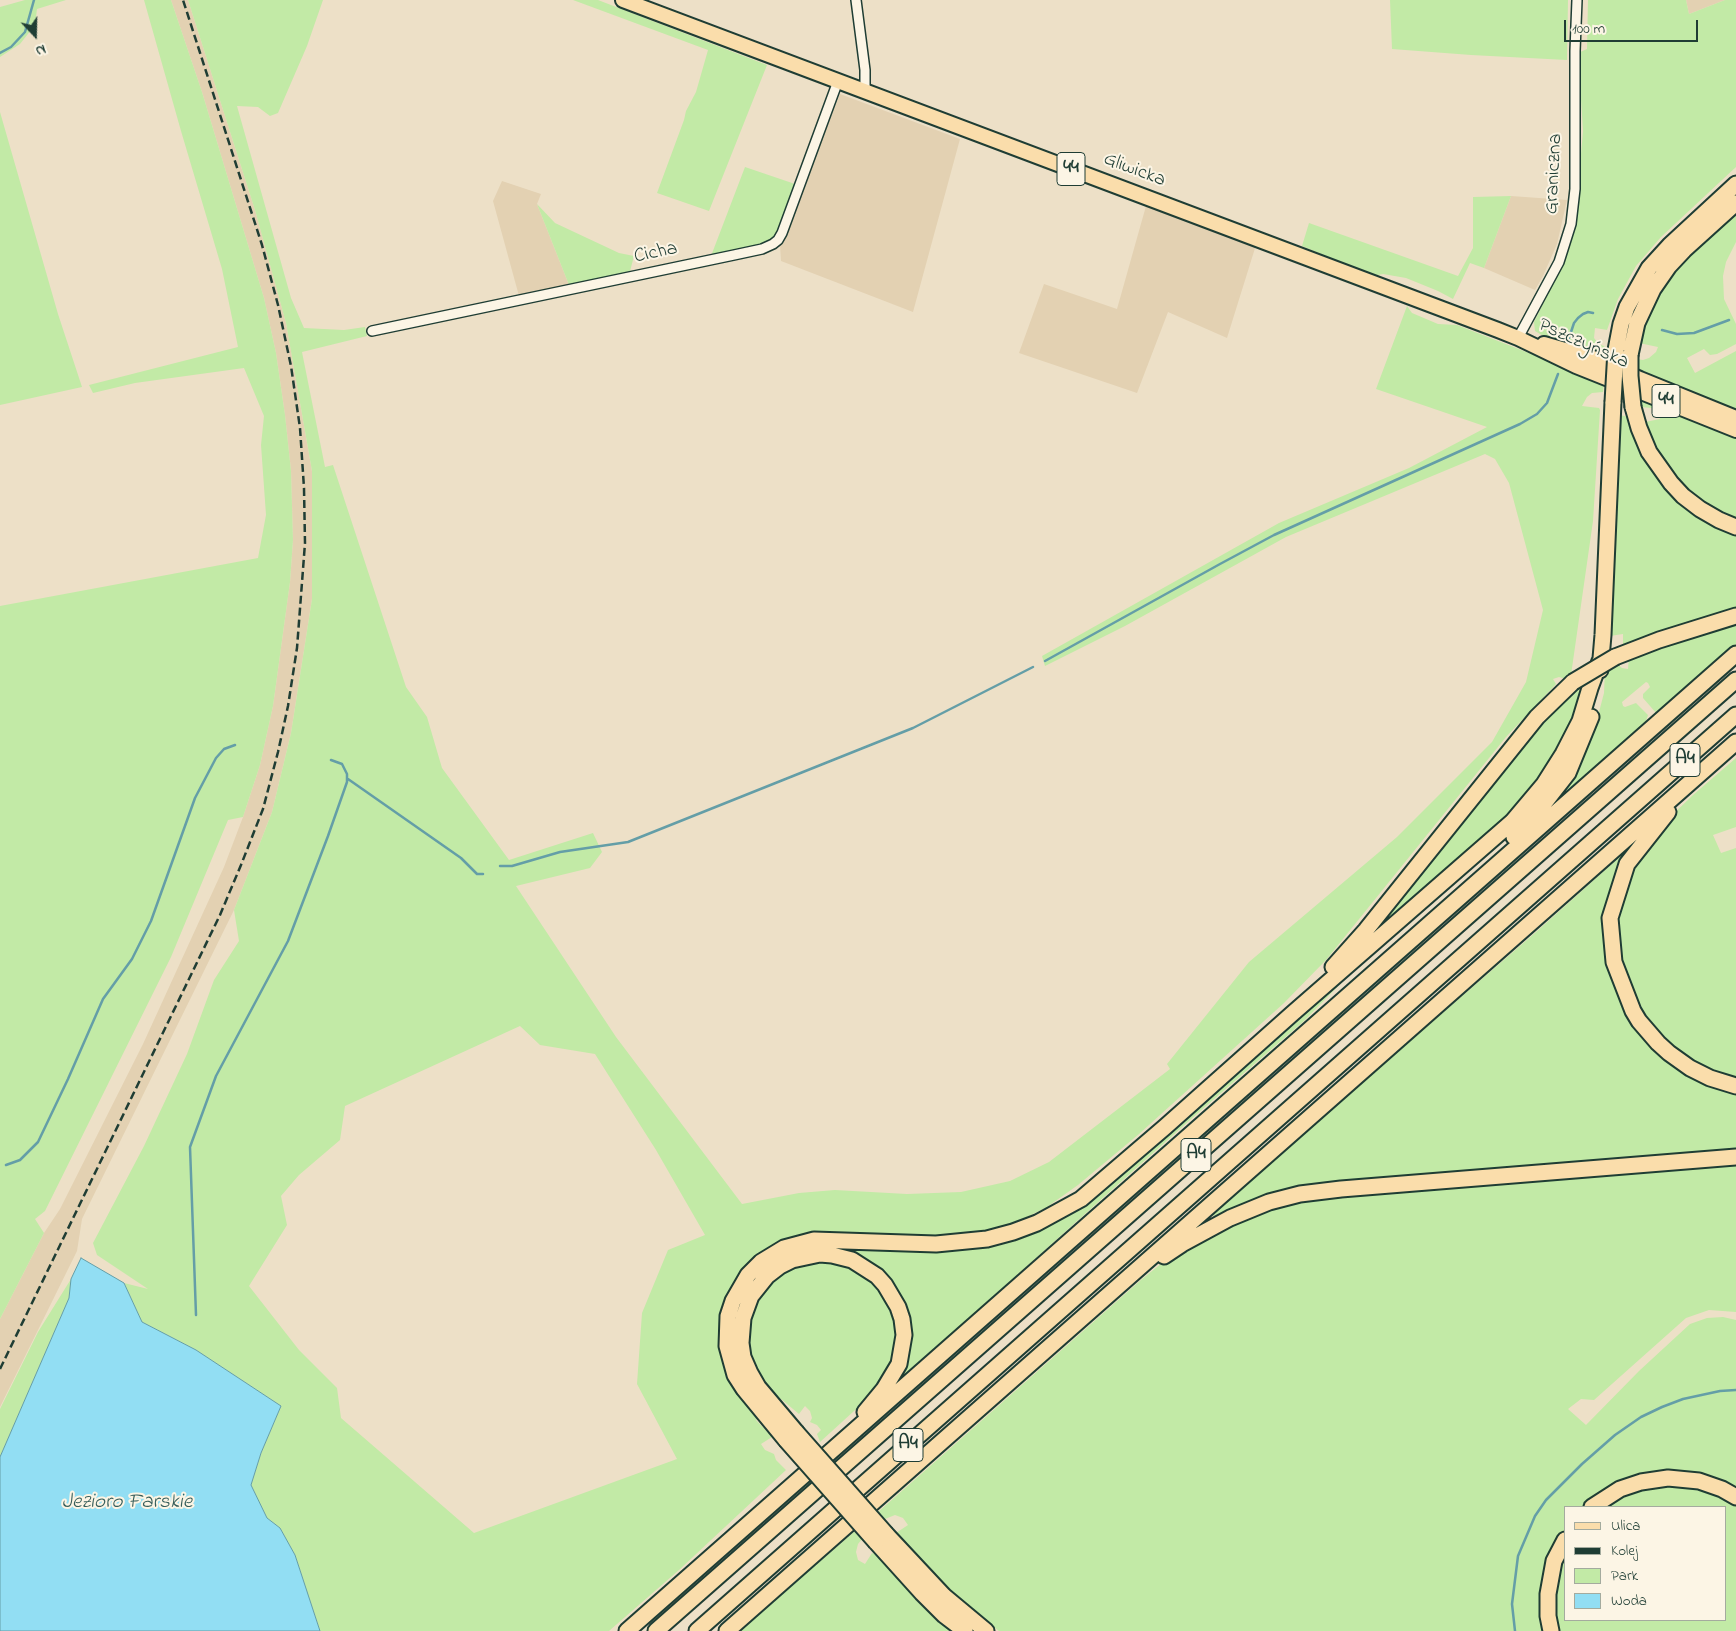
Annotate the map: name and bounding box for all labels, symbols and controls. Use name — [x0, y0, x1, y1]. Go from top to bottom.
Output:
north arrow — [10, 10, 60, 60]
scale bar — [1566, 10, 1700, 42]
text: 100 m — [1572, 18, 1605, 40]
text: N — [32, 38, 49, 61]
street label: Graniczna — [1541, 133, 1569, 215]
street label: Gliwicka — [1100, 148, 1168, 194]
road number: 44 — [1057, 152, 1085, 185]
street label: Cicha — [632, 238, 680, 270]
street label: Pszczyńska — [1534, 314, 1632, 376]
road number: 44 — [1652, 384, 1680, 418]
road number: A4 — [1670, 744, 1700, 776]
road number: A4 — [1181, 1138, 1211, 1172]
road number: A4 — [893, 1428, 923, 1462]
water label: Jezioro Farskie — [62, 1491, 192, 1517]
legend — [1564, 1506, 1726, 1621]
text: Ulica — [1611, 1515, 1640, 1537]
text: Kolej — [1611, 1540, 1638, 1562]
text: Park — [1611, 1565, 1638, 1587]
text: Woda — [1611, 1590, 1647, 1612]

